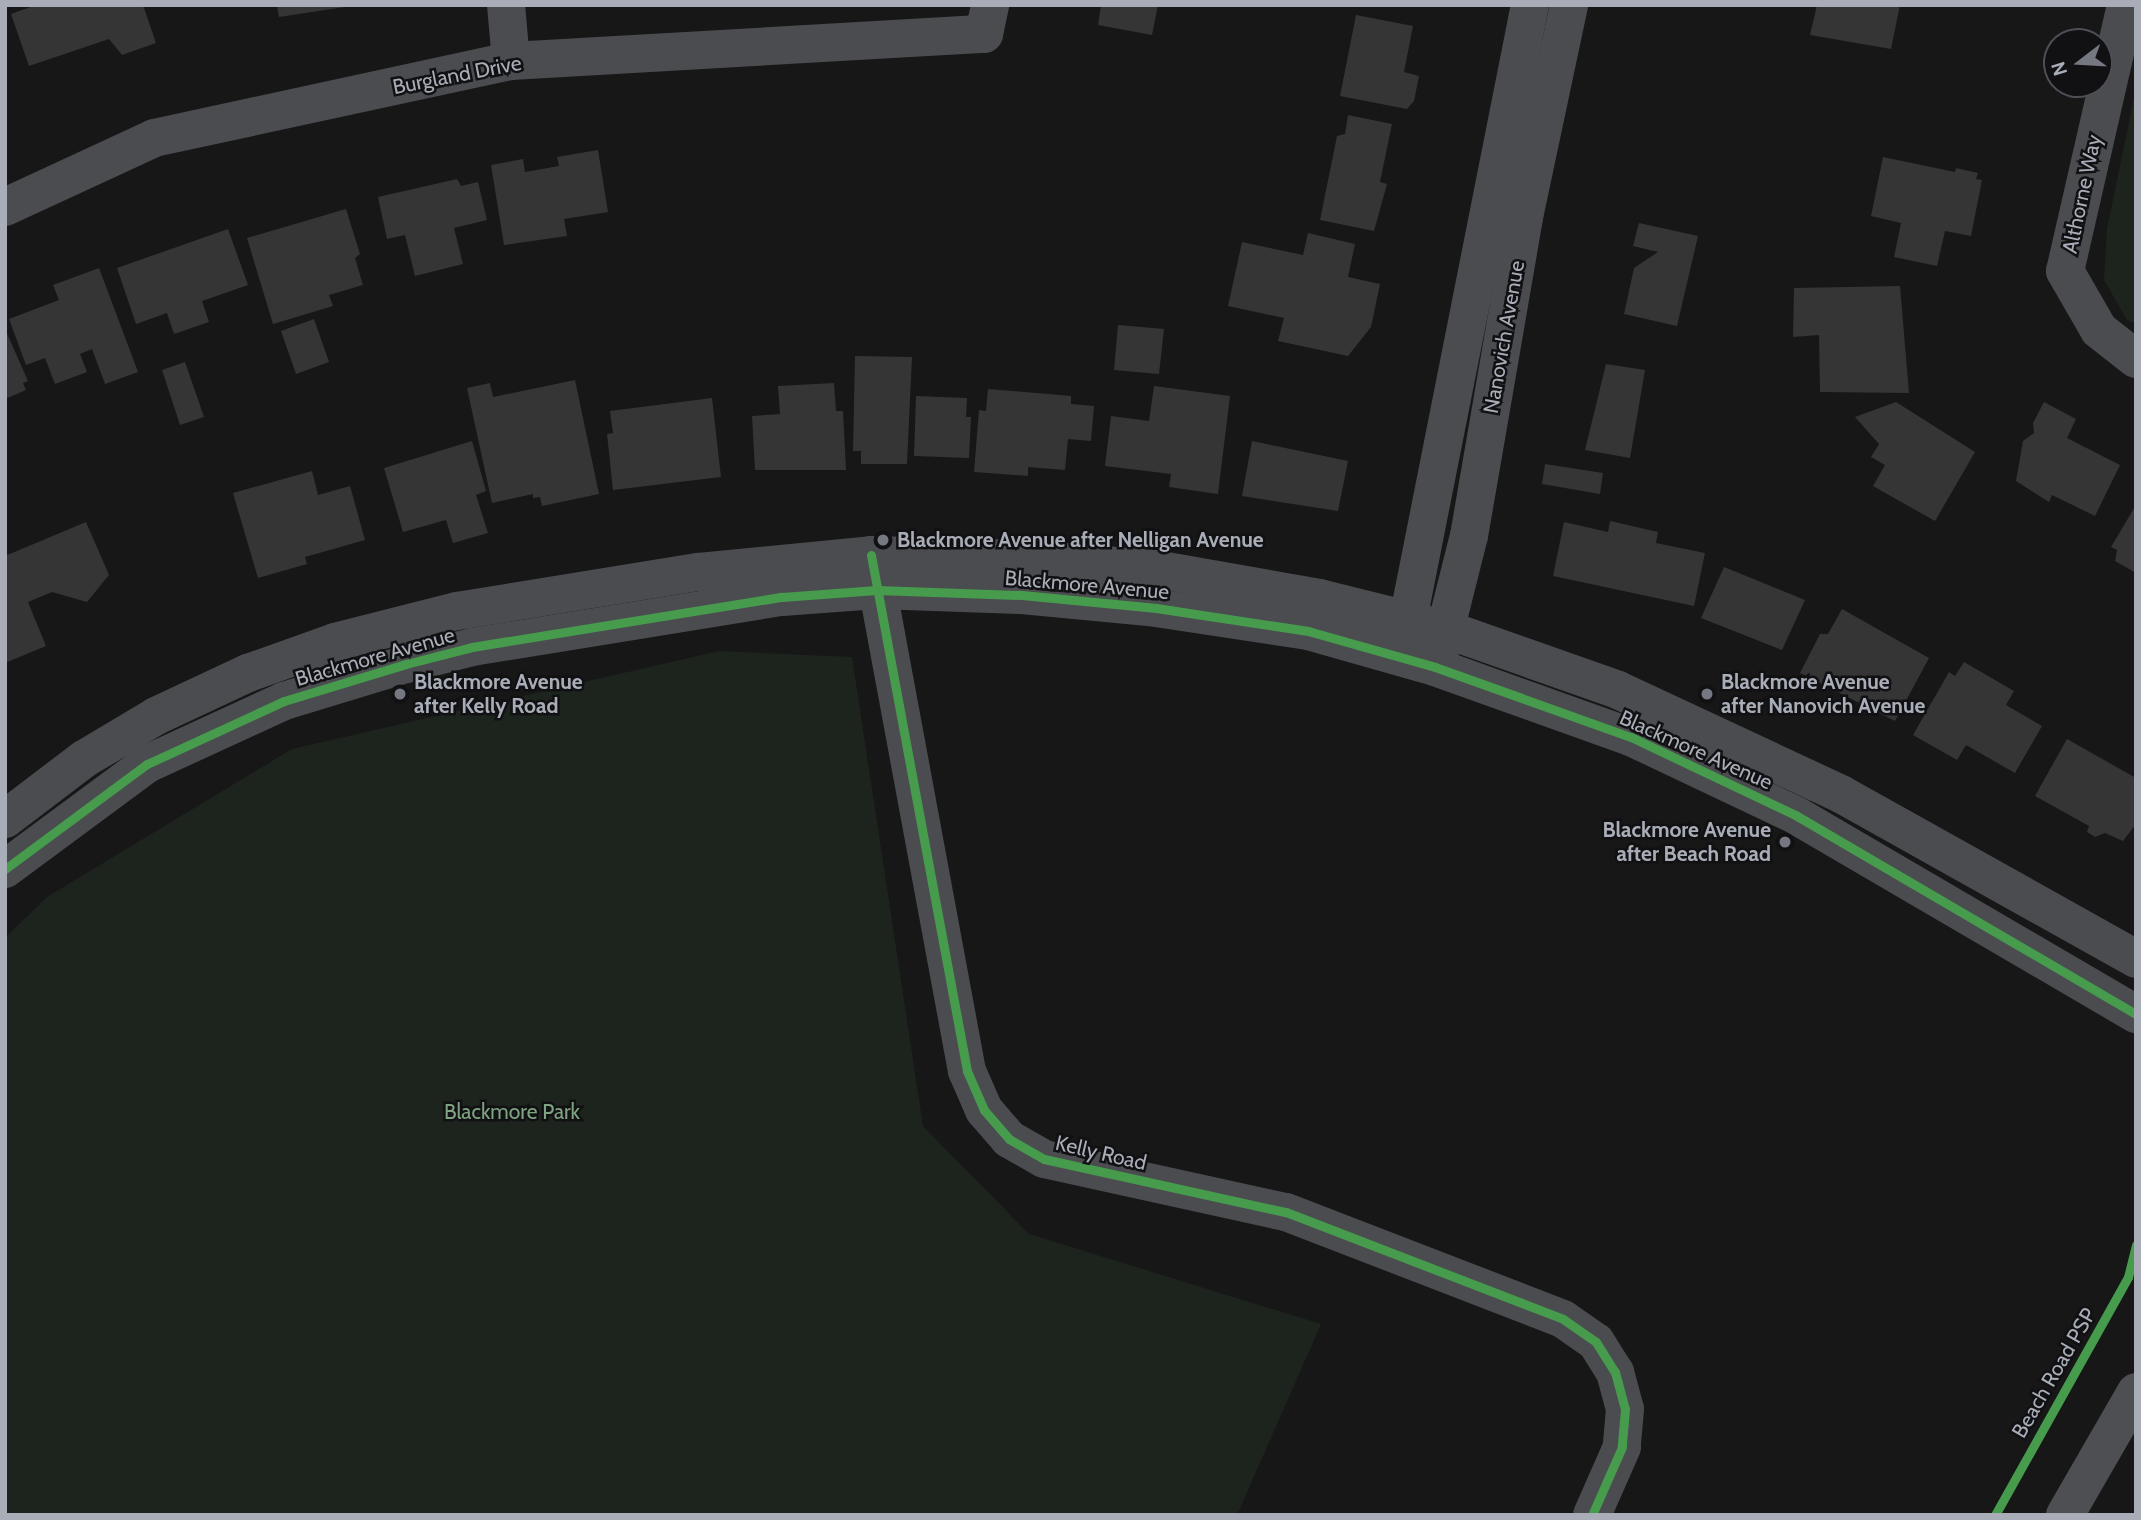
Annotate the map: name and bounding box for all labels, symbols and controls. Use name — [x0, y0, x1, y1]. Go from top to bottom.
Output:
north arrow — [2043, 28, 2113, 98]
street label: Burgland Drive — [390, 50, 524, 100]
text: N — [2046, 59, 2072, 78]
street label: Althorne Way — [2057, 132, 2107, 256]
street label: Nanovich Avenue — [1478, 259, 1530, 415]
place label: Blackmore Avenue after Nelligan Avenue — [897, 527, 1264, 553]
marker: Blackmore Avenue after Nelligan Avenue — [875, 532, 891, 548]
street label: Blackmore Avenue — [1004, 565, 1170, 605]
street label: Blackmore Avenue — [292, 622, 458, 692]
place label: Blackmore Avenue after Kelly Road — [414, 669, 583, 719]
place label: Blackmore Avenue after Nanovich Avenue — [1721, 669, 1925, 719]
marker: Blackmore Avenue after Kelly Road — [392, 686, 408, 702]
marker: Blackmore Avenue after Nanovich Avenue — [1699, 686, 1715, 702]
street label: Blackmore Avenue — [1616, 705, 1776, 795]
place label: Blackmore Avenue after Beach Road — [1602, 817, 1771, 867]
marker: Blackmore Avenue after Beach Road — [1777, 834, 1793, 850]
park label: Blackmore Park — [444, 1099, 580, 1125]
street label: Kelly Road — [1053, 1130, 1149, 1176]
street label: Beach Road PSP — [2007, 1304, 2101, 1442]

